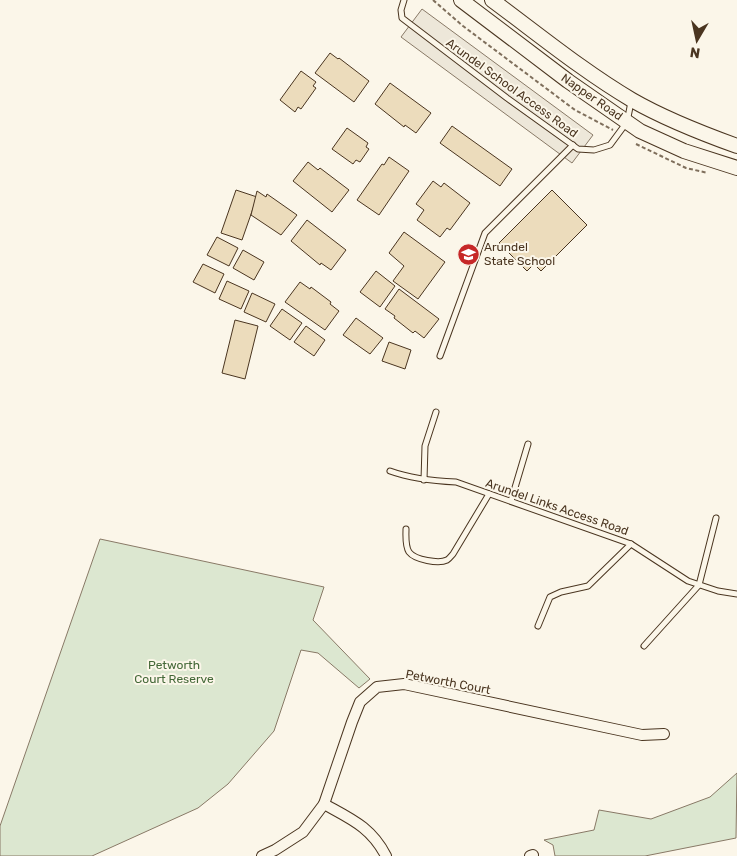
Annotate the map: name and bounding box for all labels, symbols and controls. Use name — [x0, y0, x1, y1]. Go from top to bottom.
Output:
north arrow — [672, 15, 722, 65]
street label: Arundel School Access Road — [444, 36, 580, 140]
text: N — [689, 43, 701, 62]
street label: Napper Road — [559, 71, 625, 123]
place label: Arundel State School — [484, 240, 555, 268]
school or university icon: Arundel State School — [456, 242, 480, 266]
street label: Arundel Links Access Road — [484, 476, 630, 538]
park label: Petworth Court Reserve — [134, 658, 214, 686]
street label: Petworth Court — [404, 667, 492, 697]

